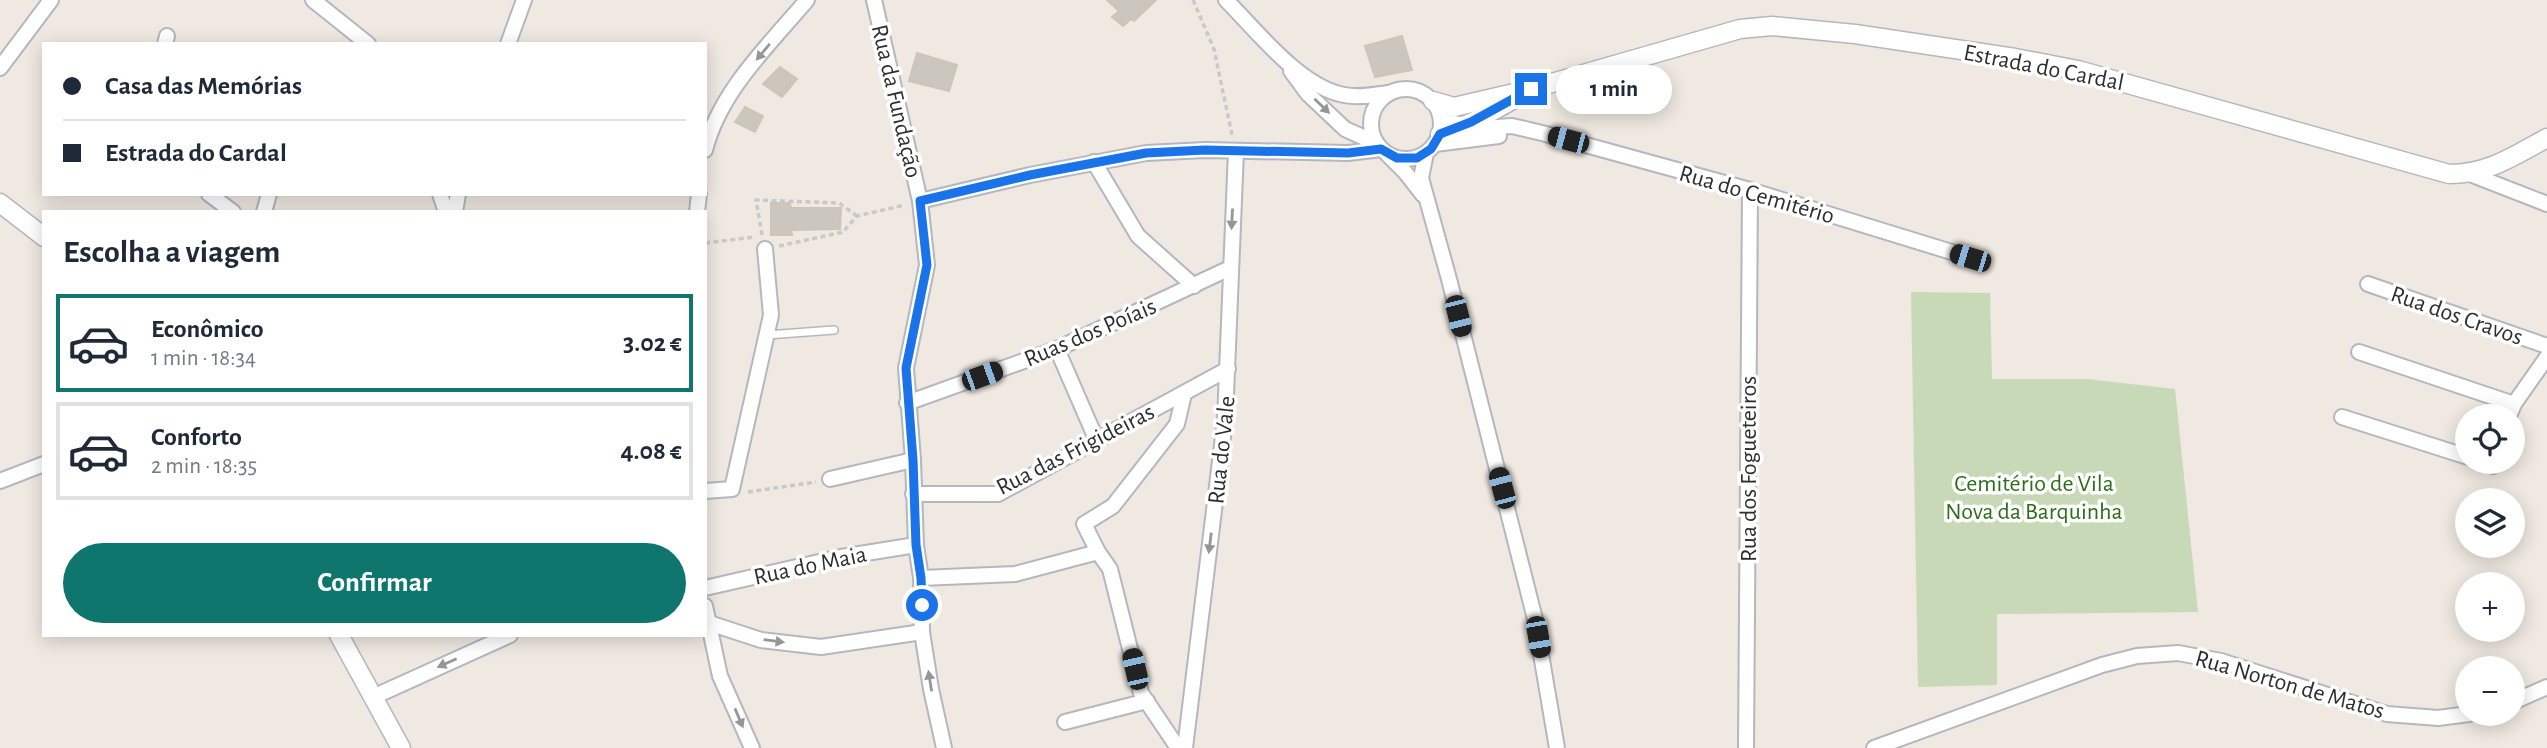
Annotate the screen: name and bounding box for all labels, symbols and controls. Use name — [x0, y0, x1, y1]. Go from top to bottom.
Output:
street label: Rua da Fundação — [867, 22, 925, 180]
street label: Estrada do Cardal — [1962, 41, 2126, 95]
one-way arrow — [755, 43, 771, 61]
callout: 1 min — [1556, 64, 1671, 114]
text: Casa das Memórias — [105, 73, 302, 99]
route end — [1515, 73, 1547, 105]
text: 1 min — [1590, 78, 1638, 101]
one-way arrow — [1313, 98, 1330, 114]
car — [1545, 124, 1592, 156]
text: Estrada do Cardal — [105, 140, 287, 166]
street label: Rua do Cemitério — [1676, 161, 1837, 229]
one-way arrow — [1227, 208, 1238, 230]
text: Escolha a viagem — [63, 236, 280, 268]
car — [1947, 242, 1994, 274]
street label: Rua dos Cravos — [2388, 282, 2526, 350]
car — [1443, 293, 1474, 339]
street label: Ruas dos Poíais — [1021, 294, 1160, 371]
icon: car — [67, 312, 130, 375]
text: Econômico — [151, 316, 264, 342]
text: 3.02 € — [623, 330, 682, 356]
text: 1 min · 18:34 — [151, 347, 256, 370]
car — [959, 359, 1006, 393]
street label: Rua dos Fogueteiros — [1737, 376, 1761, 562]
street label: Rua do Vale — [1204, 395, 1240, 505]
street label: Rua das Frigideiras — [993, 400, 1158, 500]
map controls — [2455, 404, 2525, 726]
button: locate — [2455, 404, 2525, 474]
icon: car — [67, 420, 130, 483]
text: Conforto — [151, 424, 242, 450]
text: 4.08 € — [621, 438, 682, 464]
text: 2 min · 18:35 — [151, 455, 257, 478]
car — [1487, 465, 1518, 511]
park label: Cemitério de Vila Nova da Barquinha — [1945, 472, 2123, 524]
button: layers — [2455, 488, 2525, 558]
one-way arrow — [1205, 532, 1216, 554]
street label: Rua do Maia — [751, 542, 869, 590]
button: Confirmar — [63, 543, 686, 623]
button: + — [2455, 572, 2525, 642]
route start — [906, 589, 938, 621]
car — [1525, 614, 1552, 660]
one-way arrow — [764, 636, 786, 647]
car — [1121, 646, 1150, 692]
street label: Rua Norton de Matos — [2192, 646, 2387, 723]
button: − — [2455, 656, 2525, 726]
one-way arrow — [437, 658, 458, 669]
one-way arrow — [924, 670, 935, 692]
one-way arrow — [733, 708, 745, 728]

